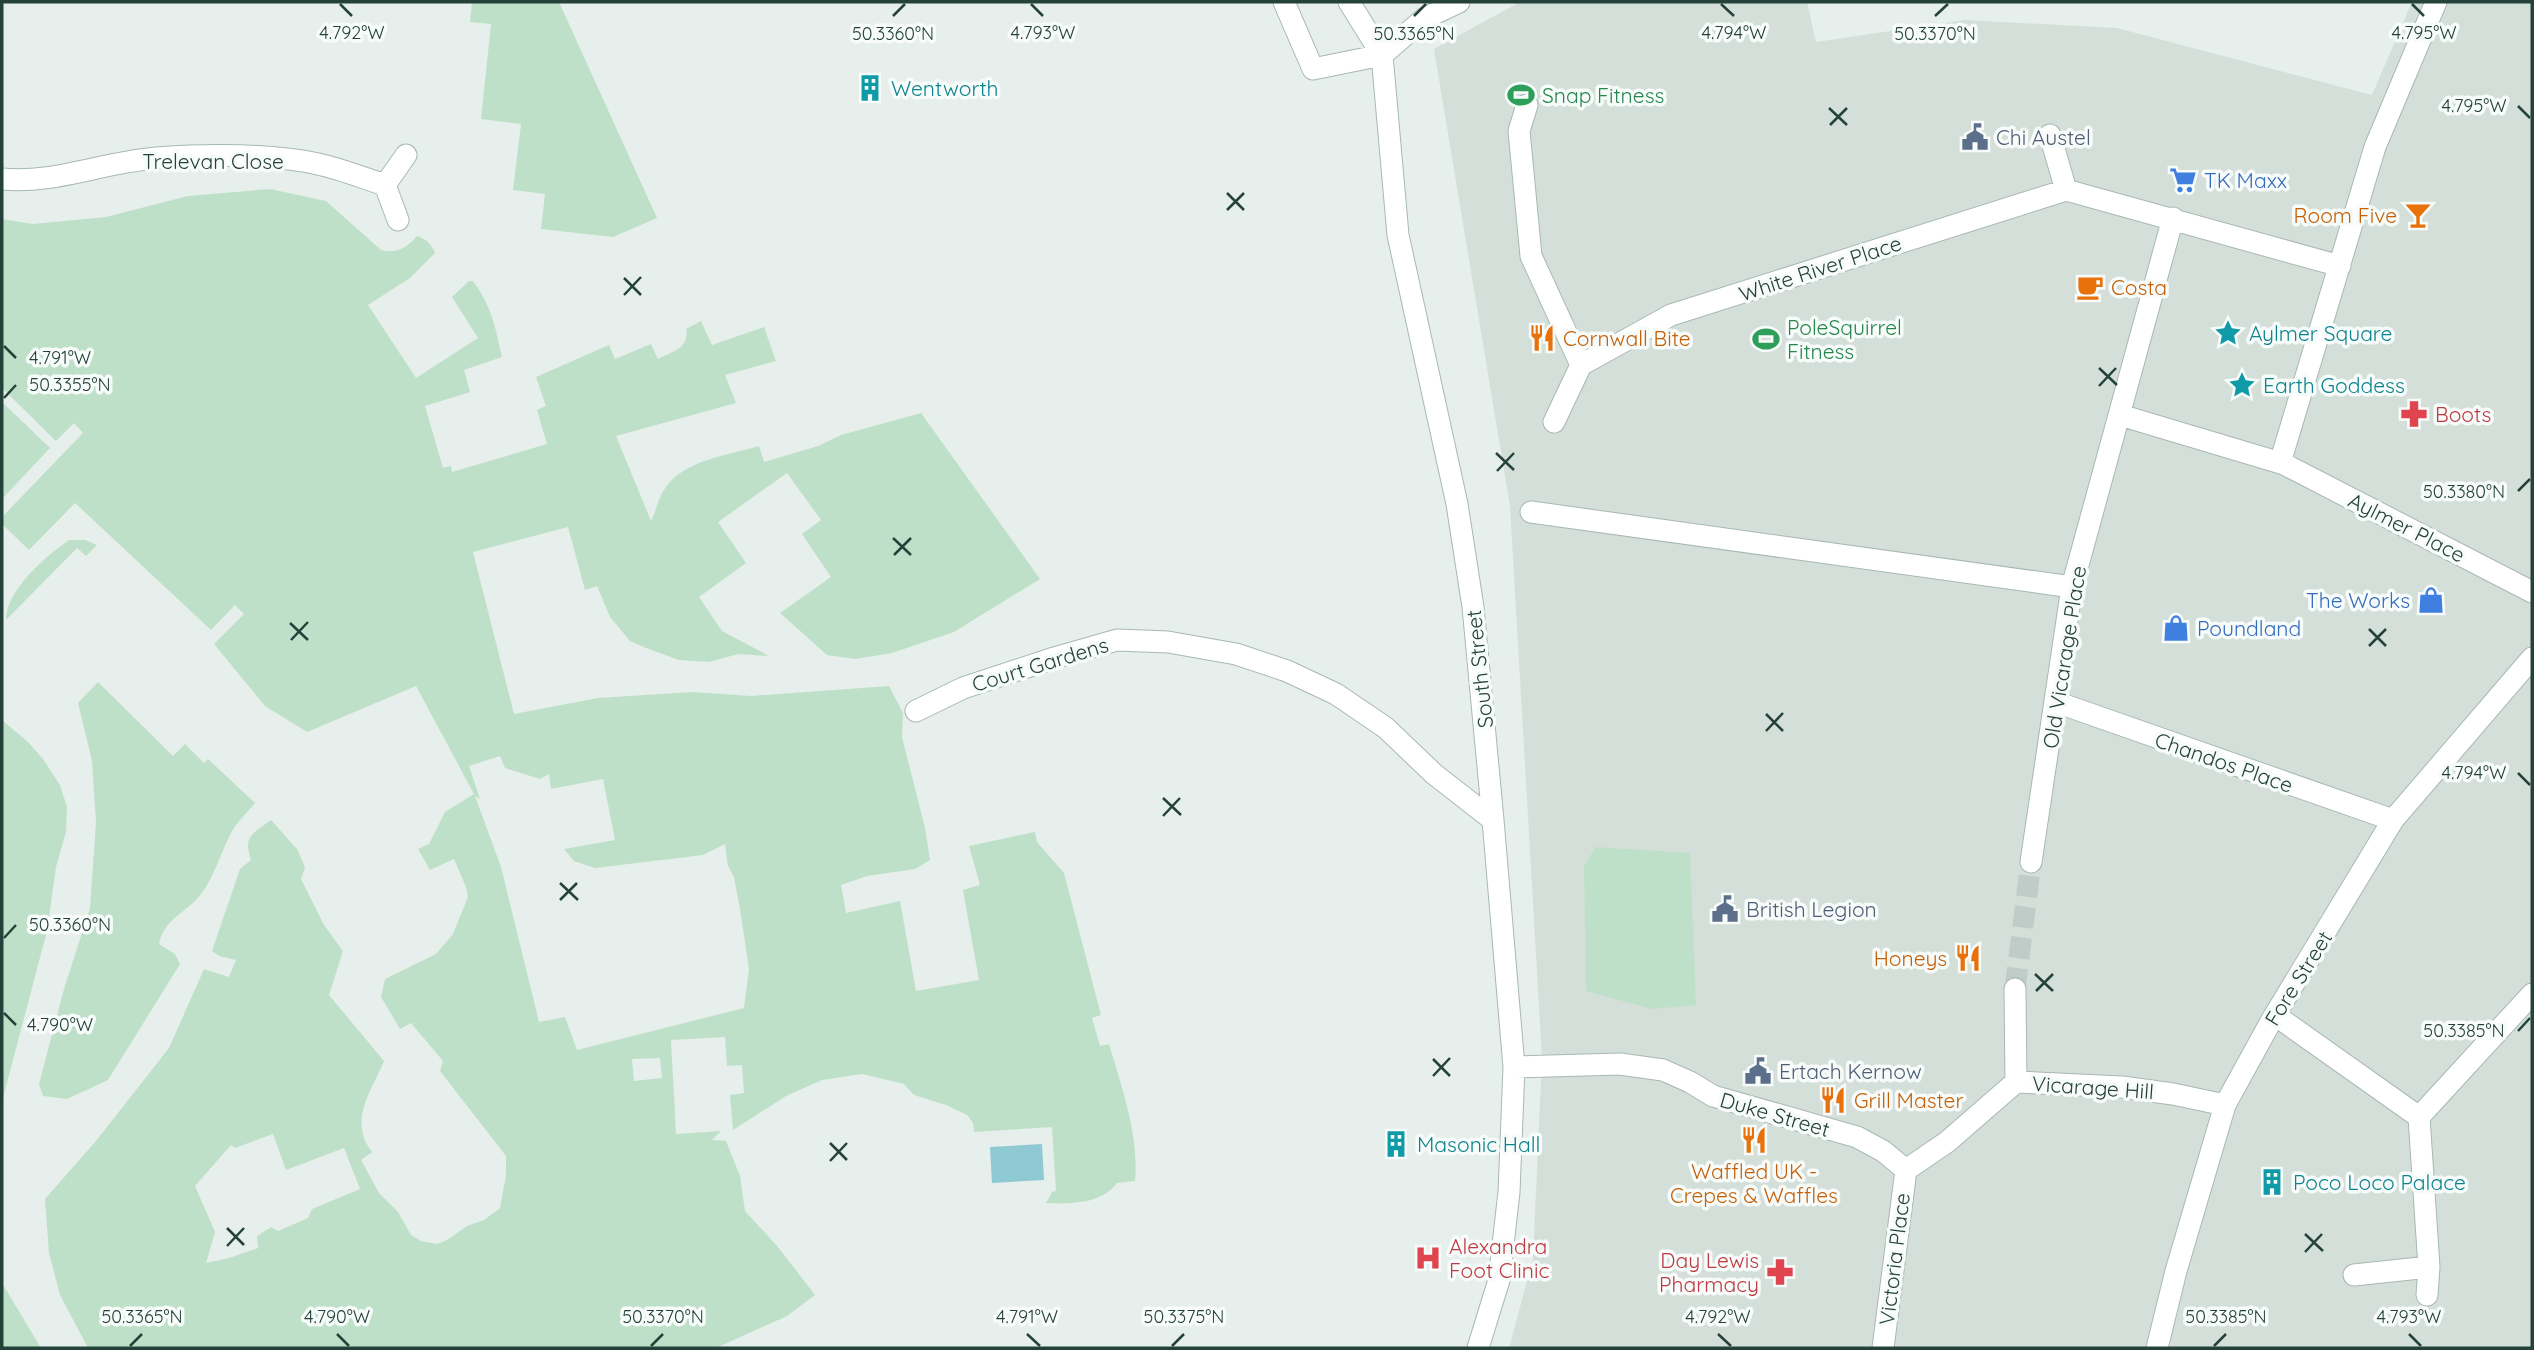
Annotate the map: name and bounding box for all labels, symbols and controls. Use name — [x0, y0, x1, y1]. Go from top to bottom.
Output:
text: 4.792°W — [319, 21, 385, 44]
text: 4.793°W — [1011, 21, 1075, 44]
text: 4.794°W — [1702, 21, 1766, 44]
text: 4.795°W — [2391, 21, 2457, 44]
text: 50.3360°N — [852, 22, 934, 45]
text: 50.3365°N — [1373, 22, 1455, 45]
text: 50.3370°N — [1894, 22, 1976, 45]
building icon: Wentworth — [855, 73, 885, 103]
place label: Wentworth — [891, 75, 999, 101]
sports icon: Snap Fitness — [1506, 80, 1536, 110]
place label: Snap Fitness — [1542, 82, 1664, 108]
text: 4.795°W — [2441, 94, 2507, 117]
public building icon: Chi Austel — [1960, 122, 1990, 152]
place label: Chi Austel — [1996, 124, 2091, 150]
street label: Trelevan Close — [142, 148, 284, 174]
supermarket icon: TK Maxx — [2168, 165, 2198, 195]
place label: TK Maxx — [2204, 167, 2287, 193]
bar icon: Room Five — [2403, 200, 2433, 230]
place label: Room Five — [2294, 202, 2397, 228]
street label: White River Place — [1735, 229, 1905, 307]
cafe icon: Costa — [2075, 272, 2105, 302]
place label: Costa — [2111, 274, 2167, 300]
place label: PoleSquirrel Fitness — [1787, 314, 1902, 364]
place icon: Aylmer Square — [2213, 318, 2243, 348]
place label: Aylmer Square — [2249, 320, 2392, 346]
restaurant icon: Cornwall Bite — [1527, 323, 1557, 353]
sports icon: PoleSquirrel Fitness — [1751, 324, 1781, 354]
place label: Cornwall Bite — [1563, 325, 1691, 351]
text: 4.791°W — [29, 346, 91, 369]
place icon: Earth Goddess — [2227, 370, 2257, 400]
place label: Earth Goddess — [2263, 372, 2405, 398]
text: 50.3355°N — [29, 373, 111, 396]
pharmacy icon: Boots — [2399, 399, 2429, 429]
place label: Boots — [2435, 401, 2491, 427]
text: 50.3380°N — [2423, 480, 2505, 503]
street label: Aylmer Place — [2344, 486, 2470, 568]
street label: Old Vicarage Place — [2037, 564, 2091, 750]
shop icon: The Works — [2416, 585, 2446, 615]
place label: The Works — [2306, 587, 2410, 613]
street label: South Street — [1460, 609, 1498, 729]
shop icon: Poundland — [2161, 613, 2191, 643]
place label: Poundland — [2197, 615, 2301, 641]
street label: Court Gardens — [969, 631, 1111, 697]
street label: Chandos Place — [2152, 726, 2296, 798]
text: 4.794°W — [2442, 761, 2506, 784]
public building icon: British Legion — [1710, 894, 1740, 924]
place label: British Legion — [1746, 896, 1877, 922]
text: 50.3360°N — [29, 913, 111, 936]
street label: Fore Street — [2259, 926, 2337, 1030]
restaurant icon: Honeys — [1953, 943, 1983, 973]
place label: Honeys — [1874, 945, 1947, 971]
text: 4.790°W — [27, 1013, 93, 1036]
text: 50.3385°N — [2423, 1019, 2505, 1042]
public building icon: Ertach Kernow — [1743, 1056, 1773, 1086]
place label: Ertach Kernow — [1779, 1058, 1922, 1084]
street label: Vicarage Hill — [2031, 1070, 2155, 1104]
restaurant icon: Grill Master — [1818, 1085, 1848, 1115]
street label: Duke Street — [1717, 1086, 1833, 1142]
place label: Grill Master — [1854, 1087, 1963, 1113]
restaurant icon: Waffled UK - Crepes & Waffles — [1739, 1125, 1769, 1155]
building icon: Masonic Hall — [1381, 1129, 1411, 1159]
place label: Masonic Hall — [1417, 1131, 1540, 1157]
place label: Waffled UK - Crepes & Waffles — [1670, 1158, 1838, 1208]
building icon: Poco Loco Palace — [2257, 1167, 2287, 1197]
place label: Poco Loco Palace — [2293, 1169, 2466, 1195]
street label: Victoria Place — [1873, 1191, 1915, 1327]
place label: Alexandra Foot Clinic — [1449, 1233, 1549, 1283]
hospital icon: Alexandra Foot Clinic — [1413, 1243, 1443, 1273]
place label: Day Lewis Pharmacy — [1659, 1247, 1759, 1297]
pharmacy icon: Day Lewis Pharmacy — [1765, 1257, 1795, 1287]
text: 50.3365°N — [101, 1305, 183, 1328]
text: 4.790°W — [304, 1305, 370, 1328]
text: 50.3370°N — [622, 1305, 704, 1328]
text: 4.791°W — [996, 1305, 1058, 1328]
text: 50.3375°N — [1144, 1305, 1224, 1328]
text: 4.792°W — [1685, 1305, 1751, 1328]
text: 50.3385°N — [2185, 1305, 2267, 1328]
text: 4.793°W — [2377, 1305, 2441, 1328]

